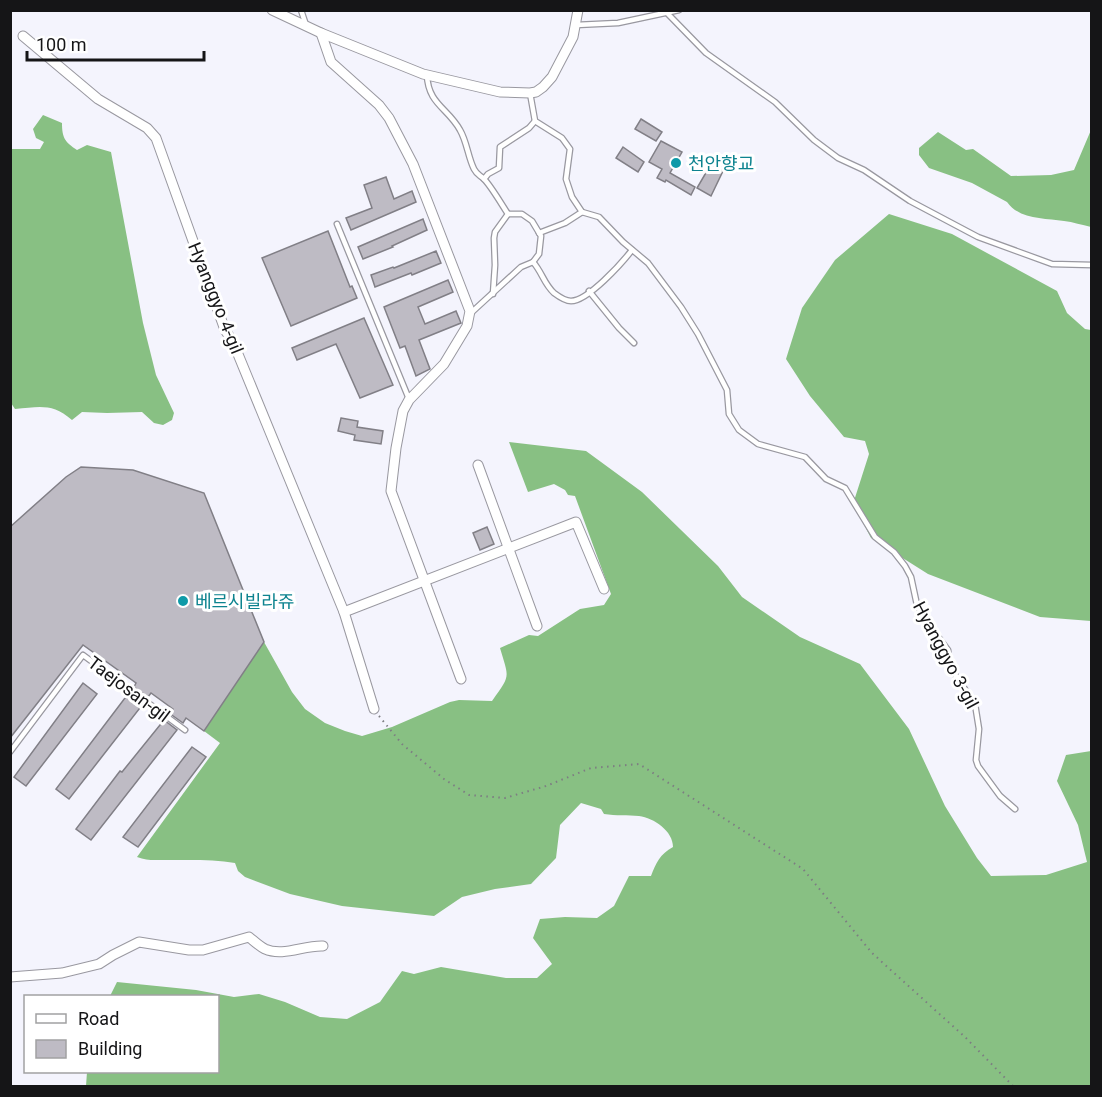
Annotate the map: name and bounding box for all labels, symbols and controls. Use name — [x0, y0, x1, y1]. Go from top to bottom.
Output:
scale bar — [27, 24, 204, 62]
text: 100 m — [36, 34, 87, 55]
place label: 천안향교 — [688, 153, 754, 174]
marker: 천안향교 — [669, 156, 683, 170]
street label: Hyanggyo 4-gil — [184, 239, 248, 357]
place label: 베르시빌라쥬 — [195, 591, 294, 612]
marker: 베르시빌라쥬 — [176, 594, 190, 608]
street label: Hyanggyo 3-gil — [909, 598, 983, 712]
street label: Taejosan-gil — [84, 652, 174, 726]
legend — [24, 995, 219, 1073]
text: Road — [78, 1008, 119, 1029]
text: Building — [78, 1038, 142, 1059]

